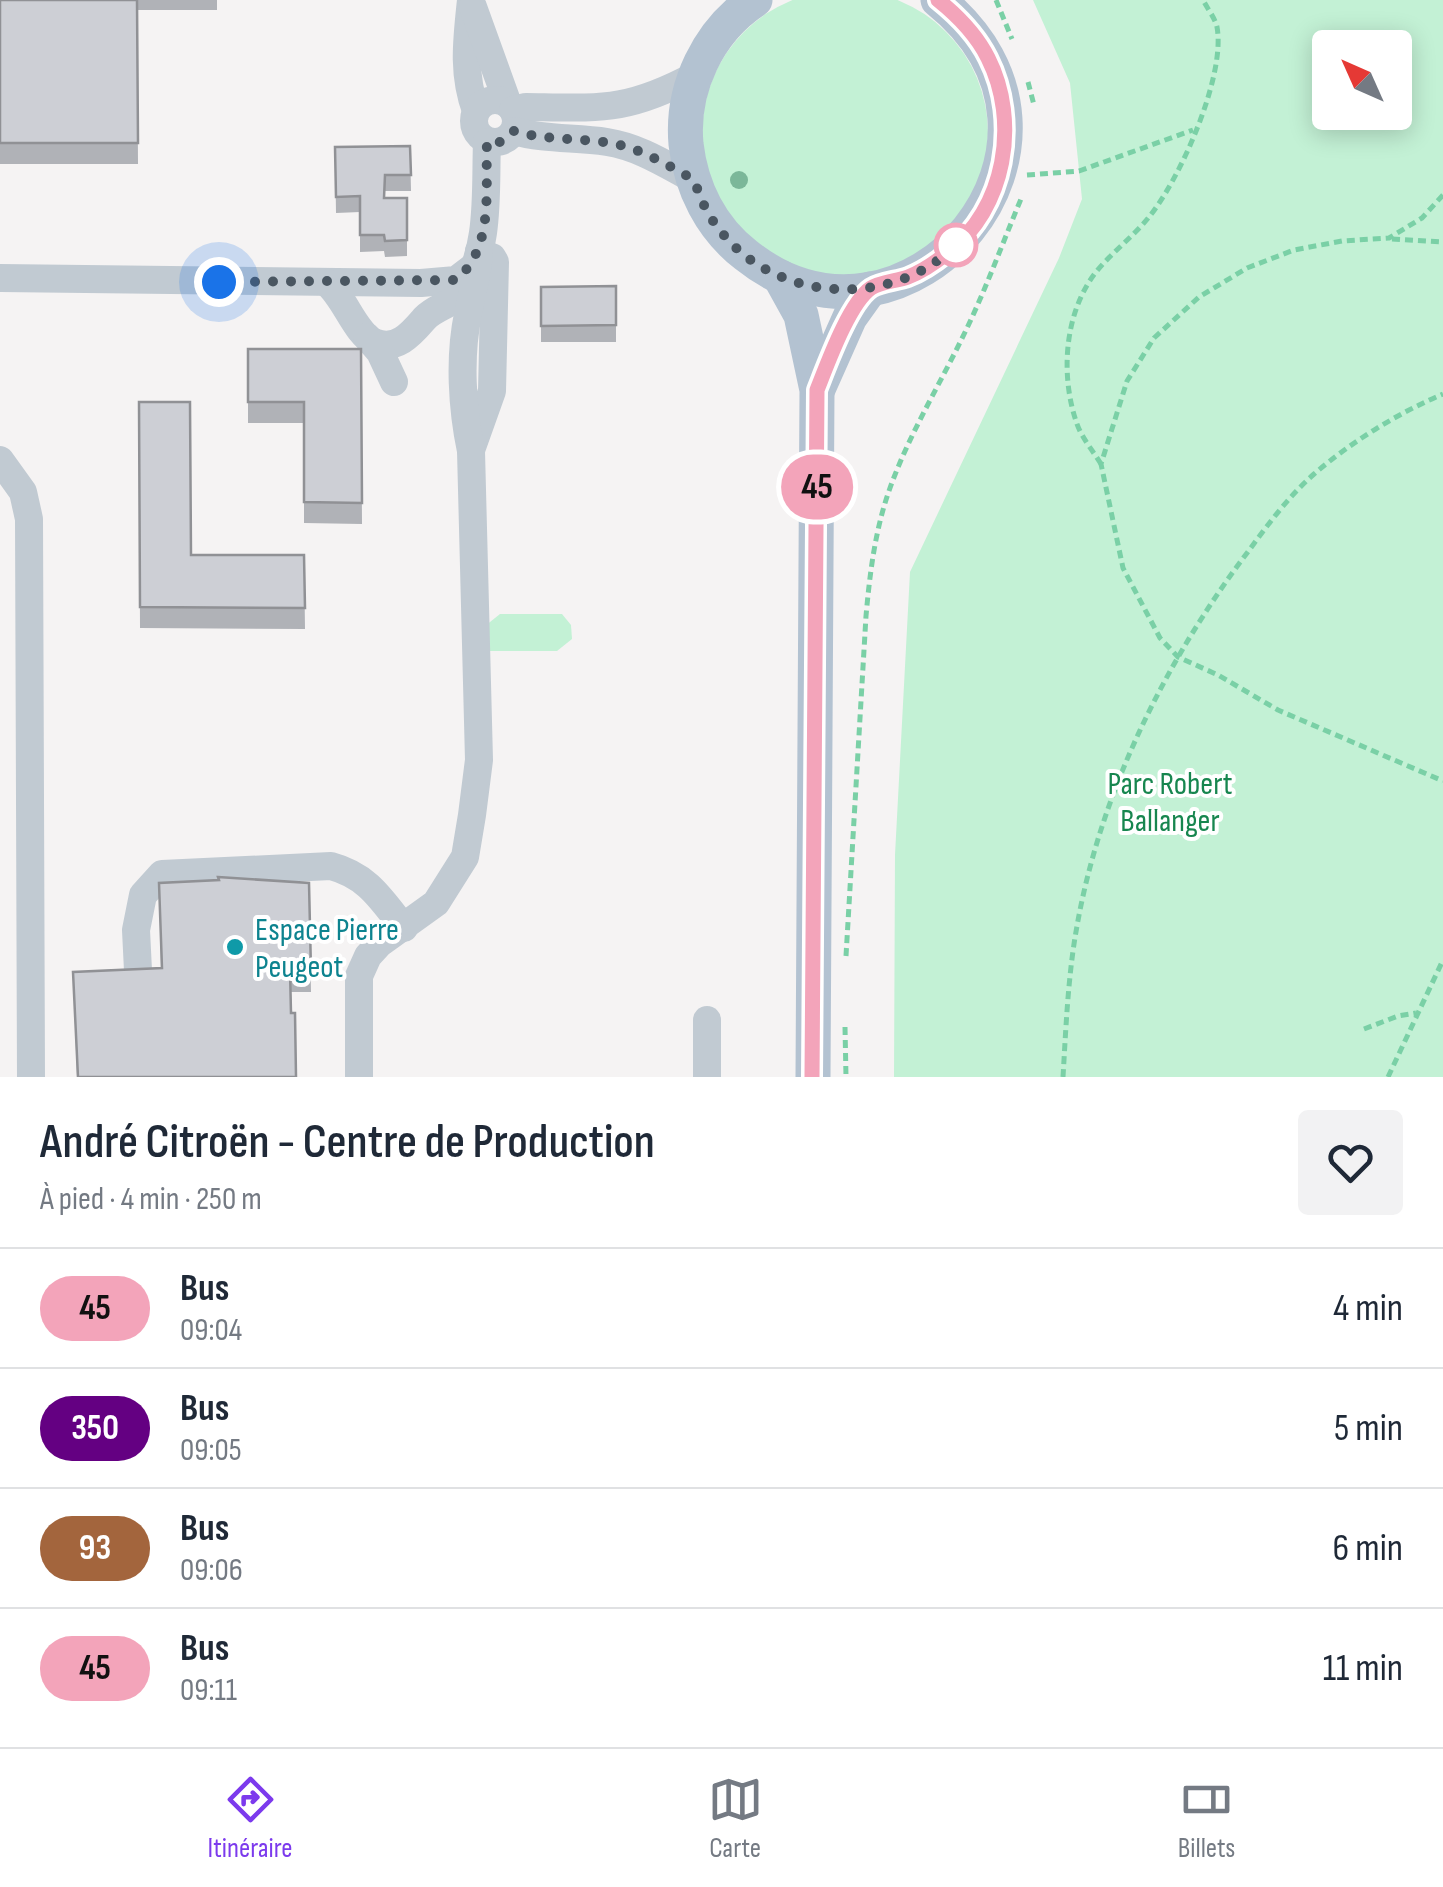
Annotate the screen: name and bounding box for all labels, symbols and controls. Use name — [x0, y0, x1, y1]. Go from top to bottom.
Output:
north arrow — [1312, 30, 1412, 130]
map controls — [1312, 30, 1412, 130]
unlabelled marker — [935, 224, 977, 266]
your location — [194, 257, 244, 307]
line badge: 45 — [772, 454, 862, 520]
text: 45 — [801, 466, 833, 509]
park label: Parc Robert Ballanger — [1107, 765, 1233, 841]
place label: Espace Pierre Peugeot — [255, 911, 399, 987]
marker: Espace Pierre Peugeot — [224, 936, 246, 958]
button: heart — [1298, 1110, 1403, 1215]
text: André Citroën - Centre de Production — [40, 1114, 655, 1171]
text: À pied · 4 min · 250 m — [40, 1180, 262, 1219]
text: Bus — [180, 1266, 229, 1311]
text: 4 min — [1333, 1286, 1403, 1331]
text: 45 — [79, 1287, 111, 1330]
text: 09:04 — [180, 1311, 242, 1350]
text: Bus — [180, 1386, 229, 1431]
text: 5 min — [1334, 1406, 1403, 1451]
text: 350 — [71, 1407, 119, 1450]
text: 09:05 — [180, 1431, 242, 1470]
text: Bus — [180, 1506, 229, 1551]
text: 6 min — [1333, 1526, 1403, 1571]
text: 93 — [79, 1527, 111, 1570]
text: 09:06 — [180, 1551, 243, 1590]
text: Bus — [180, 1626, 229, 1671]
text: 11 min — [1323, 1646, 1403, 1691]
text: 45 — [79, 1647, 111, 1690]
text: 09:11 — [180, 1671, 237, 1710]
tab: Itinéraire — [208, 1772, 293, 1865]
tab: Carte — [708, 1772, 763, 1865]
tab: Billets — [1178, 1772, 1235, 1865]

